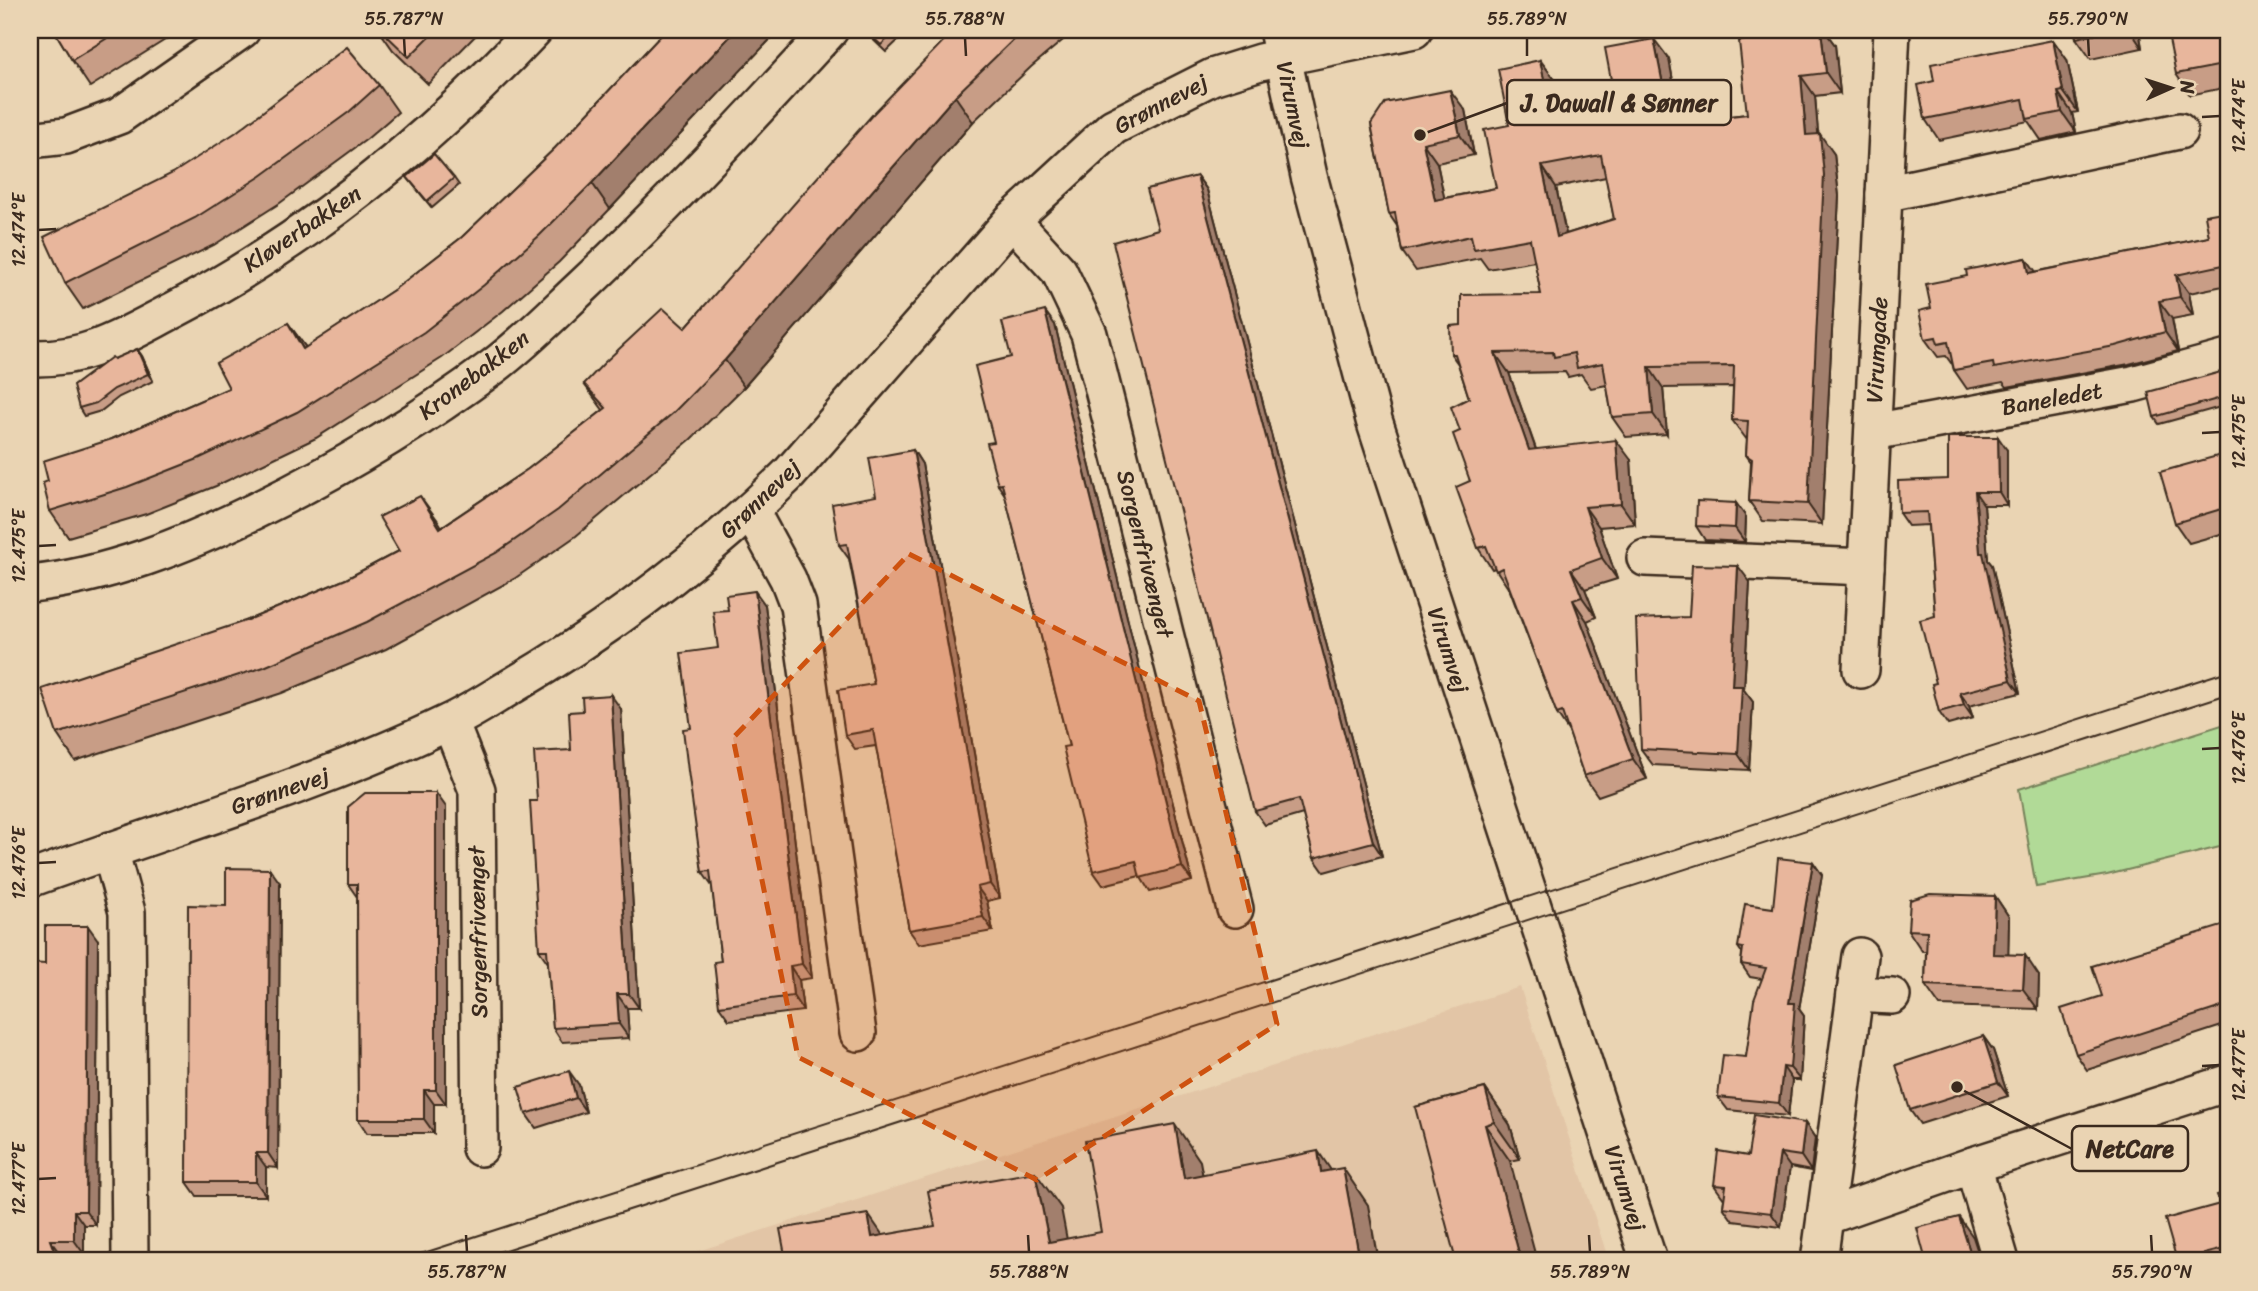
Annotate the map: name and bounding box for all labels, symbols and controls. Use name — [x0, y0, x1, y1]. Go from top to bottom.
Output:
text: 55.787°N — [364, 3, 444, 35]
text: 55.788°N — [925, 3, 1005, 35]
text: 55.789°N — [1487, 3, 1567, 35]
text: 55.790°N — [2048, 3, 2129, 35]
north arrow — [2136, 52, 2206, 122]
street label: Virumvej — [1264, 57, 1322, 153]
street label: Grønnevej — [1106, 62, 1216, 146]
text: 12.474°E — [2223, 78, 2255, 153]
text: N — [2171, 79, 2204, 95]
callout: J. Dawall & Sønner — [1507, 80, 1731, 125]
text: J. Dawall & Sønner — [1519, 82, 1719, 124]
street label: Kløverbakken — [234, 174, 370, 284]
text: 12.474°E — [3, 192, 35, 267]
street label: Virumgade — [1854, 296, 1900, 404]
street label: Kronebakken — [409, 319, 539, 431]
street label: Baneledet — [1998, 370, 2106, 428]
text: 12.475°E — [2223, 394, 2255, 469]
street label: Grønnevej — [709, 448, 811, 549]
street label: Sorgenfrivænget — [1104, 466, 1186, 644]
text: 12.475°E — [3, 508, 35, 583]
street label: Virumvej — [1415, 601, 1481, 699]
text: 12.476°E — [2223, 711, 2255, 785]
street label: Grønnevej — [225, 755, 335, 827]
text: 12.476°E — [3, 826, 35, 900]
street label: Sorgenfrivænget — [456, 844, 500, 1018]
text: 12.477°E — [2223, 1027, 2255, 1102]
callout: NetCare — [2072, 1126, 2188, 1171]
text: NetCare — [2085, 1128, 2174, 1170]
street label: Virumvej — [1592, 1139, 1658, 1237]
text: 12.477°E — [3, 1141, 35, 1216]
text: 55.787°N — [427, 1256, 507, 1288]
text: 55.788°N — [989, 1256, 1069, 1288]
text: 55.789°N — [1550, 1256, 1630, 1288]
text: 55.790°N — [2112, 1256, 2193, 1288]

